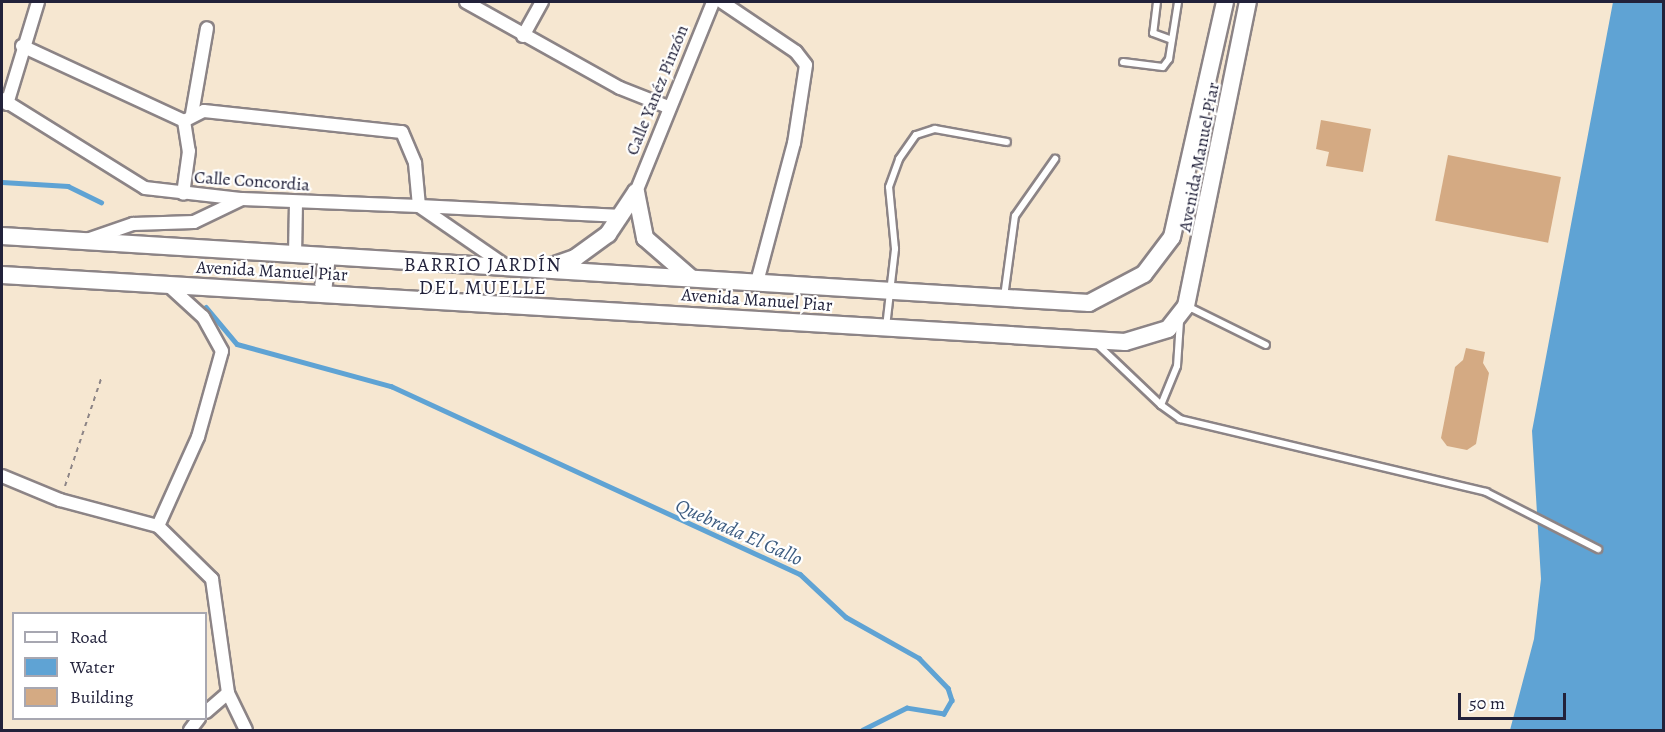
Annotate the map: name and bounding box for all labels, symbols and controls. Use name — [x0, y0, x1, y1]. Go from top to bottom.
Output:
street label: Calle Yanéz Pinzón — [621, 22, 693, 158]
street label: Avenida Manuel Piar — [1174, 80, 1224, 234]
street label: Calle Concordia — [193, 166, 311, 196]
district label: BARRIO JARDÍN DEL MUELLE — [404, 253, 562, 300]
street label: Avenida Manuel Piar — [196, 256, 348, 286]
street label: Avenida Manuel Piar — [681, 284, 833, 316]
water label: Quebrada El Gallo — [672, 493, 806, 571]
legend — [12, 612, 207, 720]
text: Road — [70, 625, 107, 649]
text: Water — [70, 655, 115, 679]
scale bar — [1461, 681, 1569, 719]
text: Building — [70, 685, 134, 709]
text: 50 m — [1469, 691, 1505, 715]

